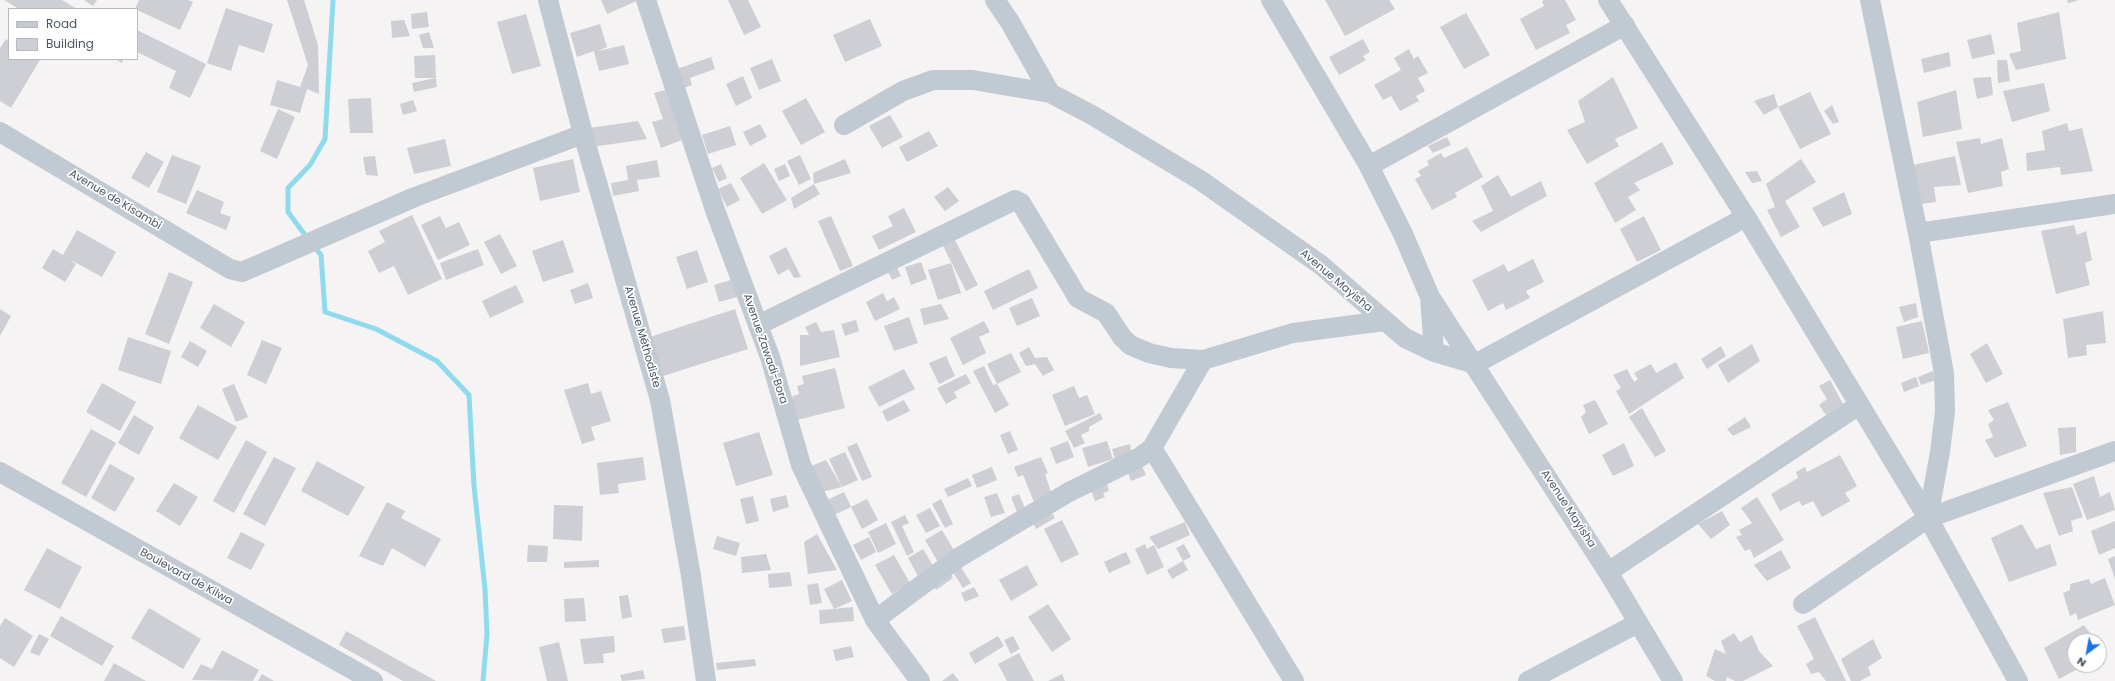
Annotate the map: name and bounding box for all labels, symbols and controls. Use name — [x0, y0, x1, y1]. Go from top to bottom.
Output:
legend — [8, 8, 138, 60]
text: Road — [46, 15, 77, 32]
text: Building — [46, 35, 94, 52]
street label: Avenue de Kisambi — [66, 167, 164, 233]
street label: Avenue Mayisha — [1297, 247, 1375, 315]
street label: Avenue Méthodiste — [621, 285, 663, 389]
street label: Avenue Zawadi-Bora — [740, 292, 790, 406]
street label: Avenue Mayisha — [1538, 468, 1598, 550]
street label: Boulevard de Kilwa — [137, 546, 235, 608]
north arrow — [2067, 633, 2107, 673]
text: N — [2073, 653, 2089, 671]

